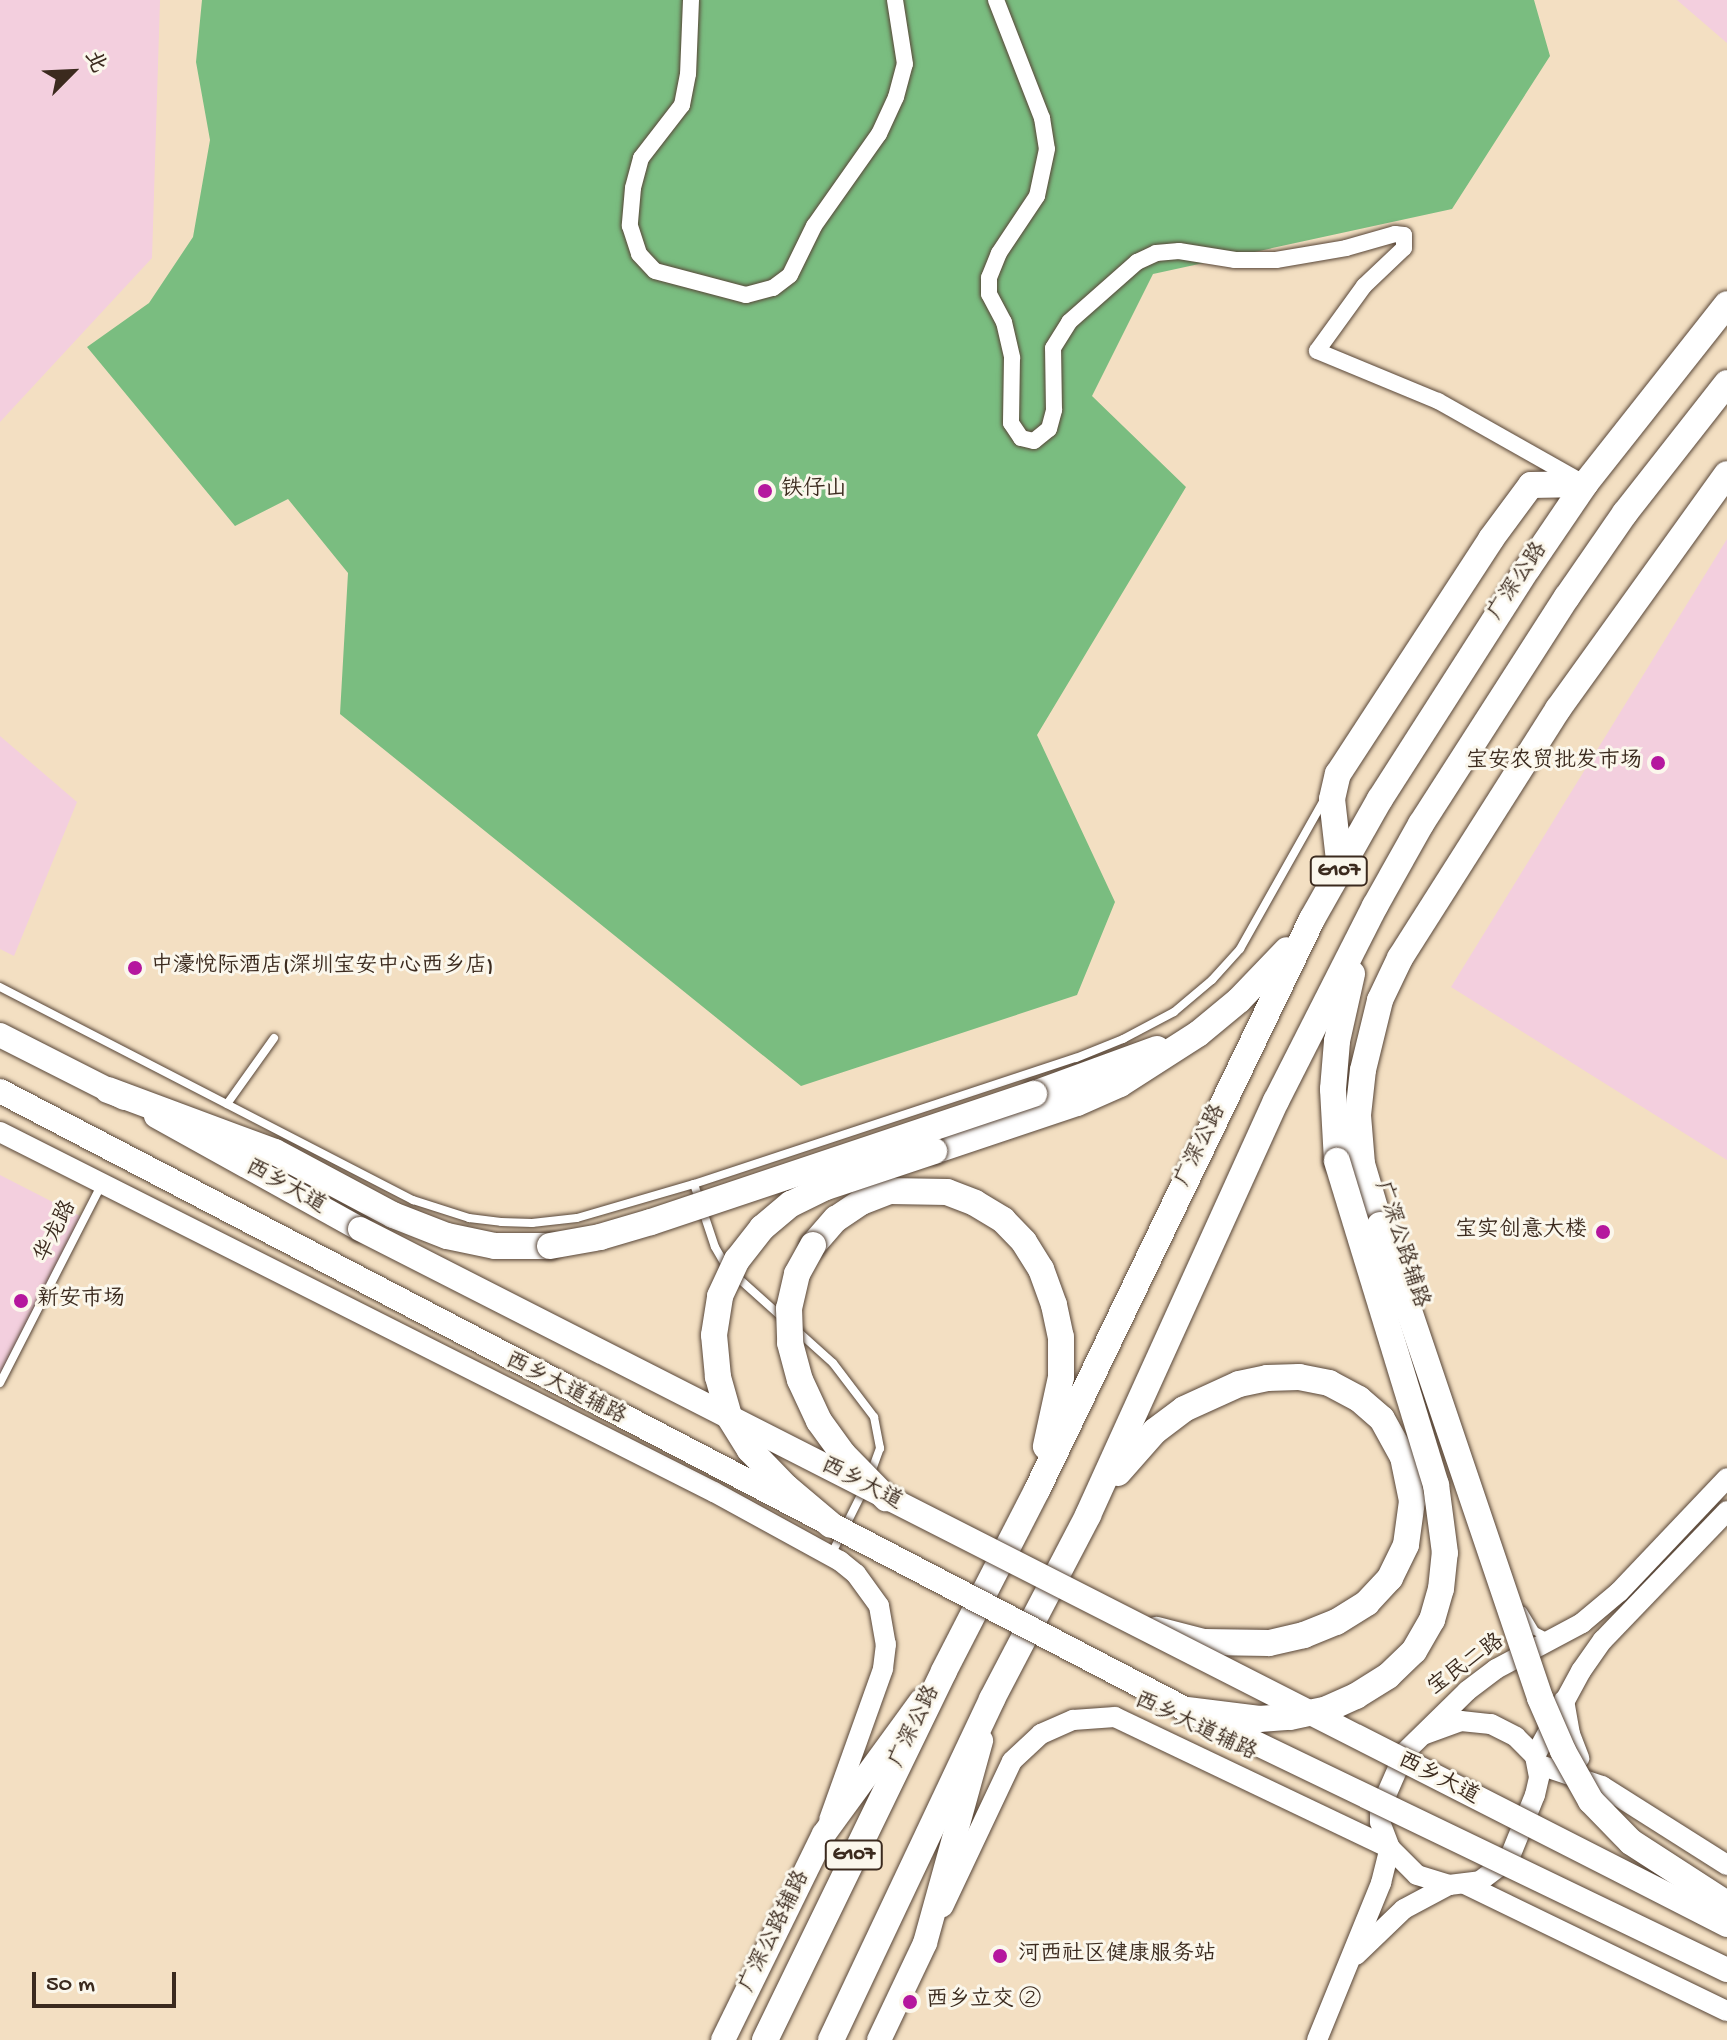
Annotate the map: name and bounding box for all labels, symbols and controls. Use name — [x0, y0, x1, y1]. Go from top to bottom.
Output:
north arrow — [32, 32, 112, 112]
text: 北 — [78, 47, 110, 78]
place label: 铁仔山 — [781, 478, 847, 504]
marker: 铁仔山 — [756, 482, 774, 500]
street label: 广深公路 — [1483, 538, 1555, 626]
place label: 宝安农贸批发市场 — [1466, 750, 1642, 776]
marker: 宝安农贸批发市场 — [1649, 754, 1667, 772]
road number: G107 — [1309, 855, 1369, 887]
place label: 中濠悦际酒店(深圳宝安中心西乡店) — [151, 955, 493, 981]
marker: 中濠悦际酒店(深圳宝安中心西乡店) — [126, 959, 144, 977]
street label: 广深公路 — [1171, 1101, 1233, 1191]
street label: 西乡大道 — [240, 1155, 330, 1221]
street label: 广深公路辅路 — [1367, 1178, 1433, 1312]
street label: 华龙路 — [30, 1197, 84, 1267]
place label: 宝实创意大楼 — [1455, 1219, 1587, 1245]
marker: 宝实创意大楼 — [1594, 1223, 1612, 1241]
place label: 新安市场 — [37, 1288, 125, 1314]
marker: 新安市场 — [12, 1292, 30, 1310]
street label: 西乡大道辅路 — [500, 1348, 630, 1432]
street label: 西乡大道 — [816, 1453, 906, 1517]
street label: 宝民二路 — [1424, 1629, 1510, 1703]
street label: 广深公路 — [885, 1682, 947, 1772]
street label: 西乡大道辅路 — [1130, 1688, 1260, 1768]
street label: 西乡大道 — [1393, 1748, 1483, 1812]
road number: G107 — [824, 1839, 884, 1871]
street label: 广深公路辅路 — [735, 1867, 817, 1997]
place label: 河西社区健康服务站 — [1018, 1943, 1216, 1969]
marker: 河西社区健康服务站 — [989, 1945, 1011, 1967]
scale bar — [36, 1956, 180, 2006]
text: 50 m — [46, 1971, 95, 2000]
place label: 西乡立交 ② — [926, 1989, 1041, 2015]
marker: 西乡立交 ② — [901, 1993, 919, 2011]

